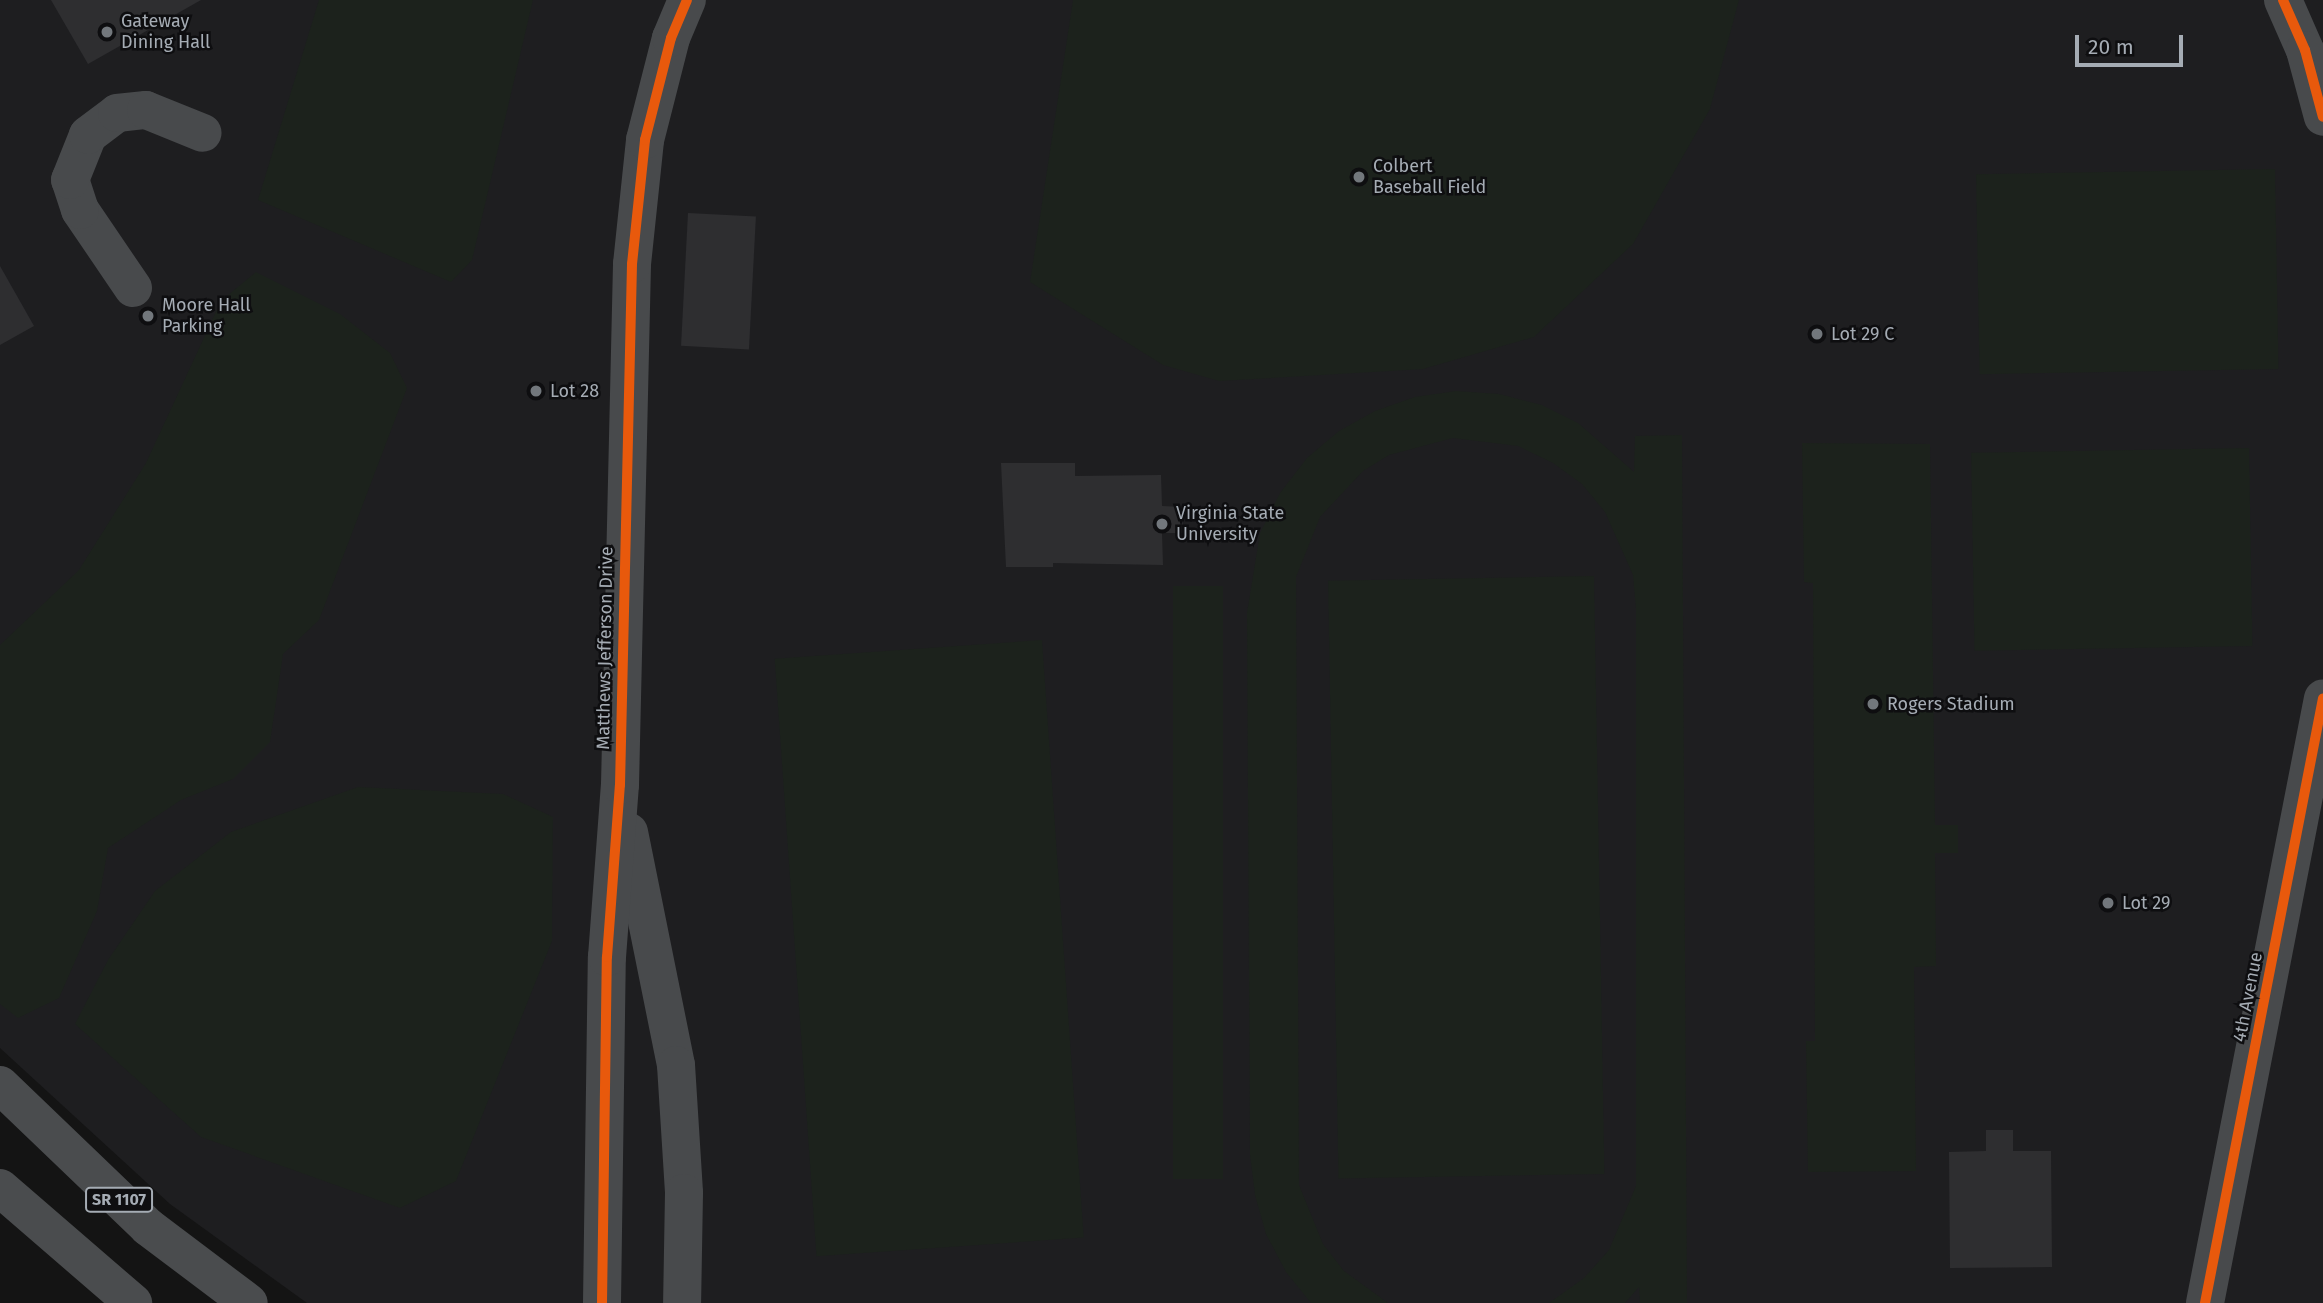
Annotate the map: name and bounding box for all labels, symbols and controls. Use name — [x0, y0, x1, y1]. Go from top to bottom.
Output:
place label: Gateway Dining Hall — [121, 11, 210, 54]
scale bar — [2078, 21, 2186, 65]
marker: Gateway Dining Hall — [99, 24, 115, 40]
text: 20 m — [2088, 34, 2134, 60]
place label: Colbert Baseball Field — [1373, 156, 1486, 198]
marker: Colbert Baseball Field — [1351, 169, 1367, 185]
place label: Moore Hall Parking — [162, 295, 250, 338]
marker: Moore Hall Parking — [140, 308, 156, 324]
place label: Lot 29 C — [1831, 323, 1894, 345]
marker: Lot 29 C — [1809, 326, 1825, 342]
place label: Lot 28 — [550, 380, 599, 402]
marker: Lot 28 — [528, 383, 544, 399]
place label: Virginia State University — [1176, 503, 1284, 546]
marker: Virginia State University — [1154, 516, 1170, 532]
street label: Matthews Jefferson Drive — [592, 546, 618, 750]
place label: Rogers Stadium — [1887, 693, 2015, 715]
marker: Rogers Stadium — [1865, 696, 1881, 712]
place label: Lot 29 — [2122, 892, 2170, 914]
marker: Lot 29 — [2100, 895, 2116, 911]
street label: 4th Avenue — [2229, 950, 2267, 1044]
road number: SR 1107 — [84, 1188, 154, 1212]

